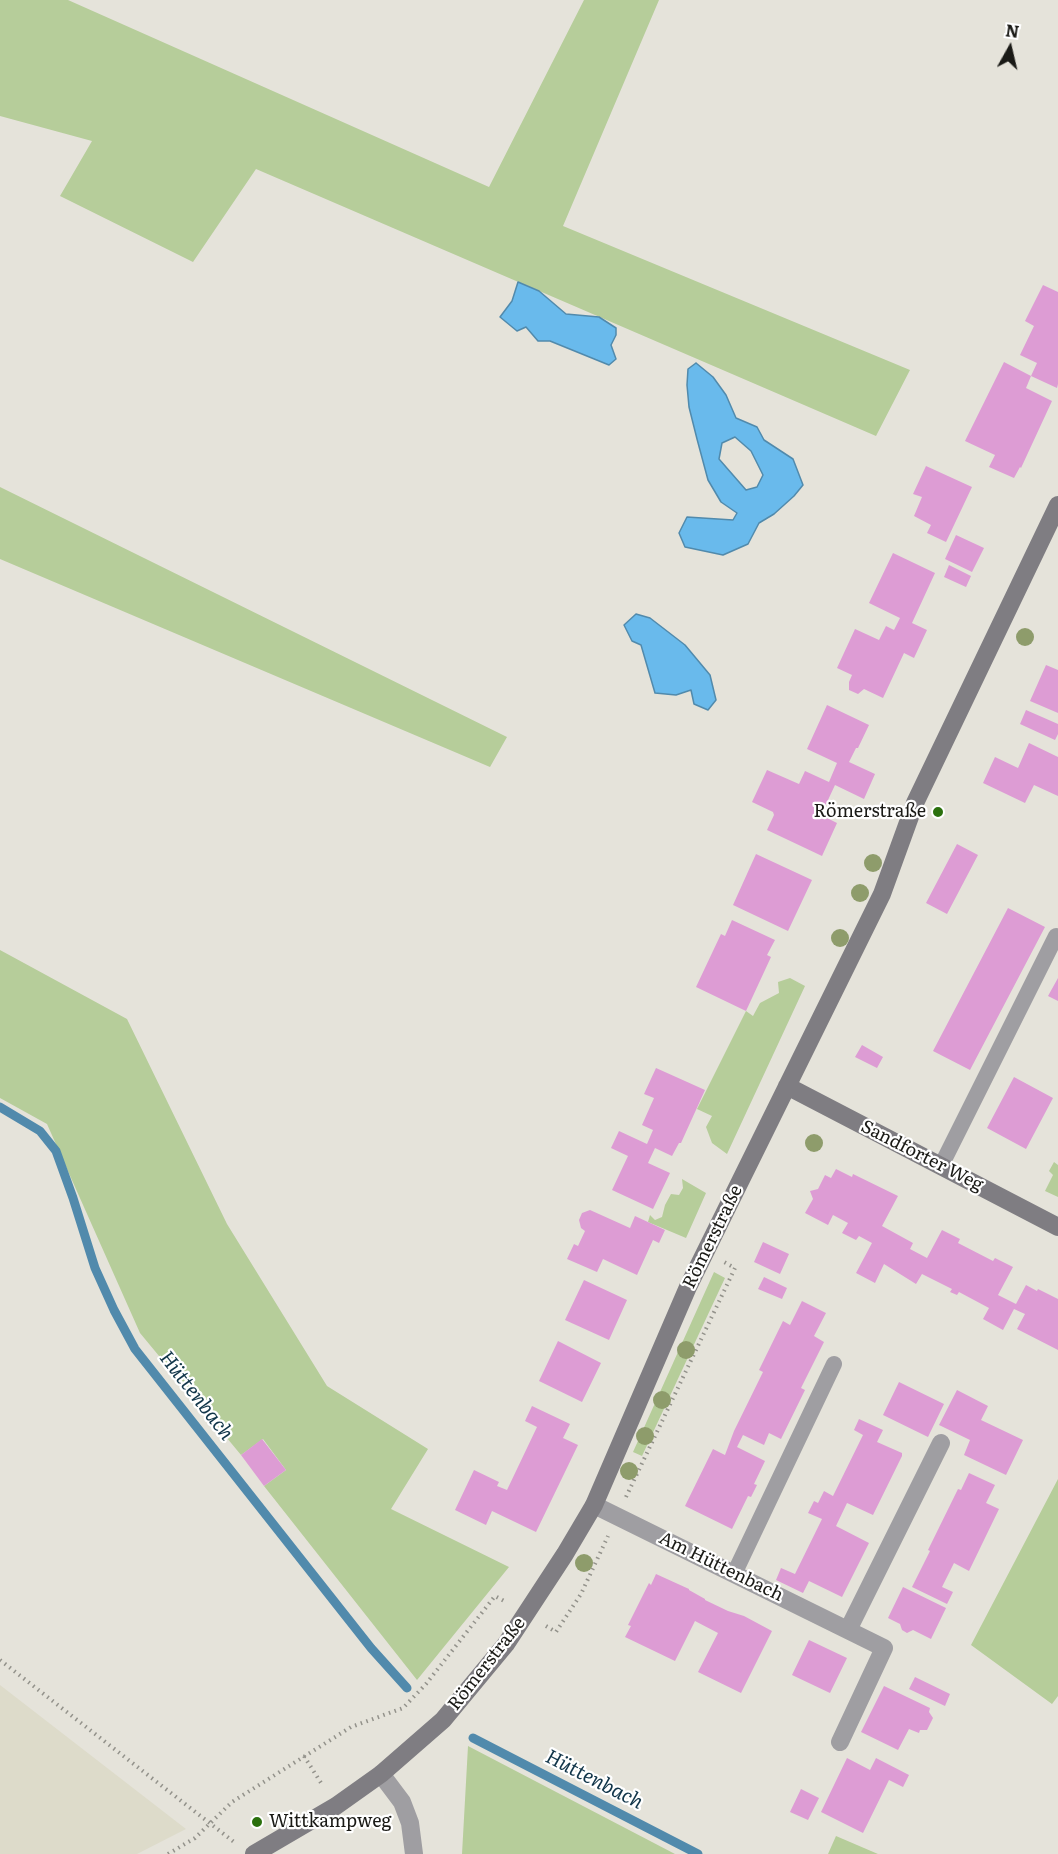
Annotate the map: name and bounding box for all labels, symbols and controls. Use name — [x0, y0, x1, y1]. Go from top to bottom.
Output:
text: N — [1004, 17, 1021, 43]
north arrow — [980, 18, 1040, 78]
place label: Römerstraße — [814, 801, 926, 823]
marker: Römerstraße — [931, 805, 945, 819]
street label: Sandforter Weg — [857, 1116, 987, 1196]
street label: Römerstraße — [679, 1182, 747, 1292]
water label: Hüttenbach — [154, 1347, 238, 1445]
street label: Am Hüttenbach — [655, 1528, 787, 1606]
street label: Römerstraße — [444, 1613, 530, 1715]
water label: Hüttenbach — [541, 1745, 647, 1815]
place label: Wittkampweg — [269, 1811, 392, 1833]
marker: Wittkampweg — [250, 1815, 264, 1829]

